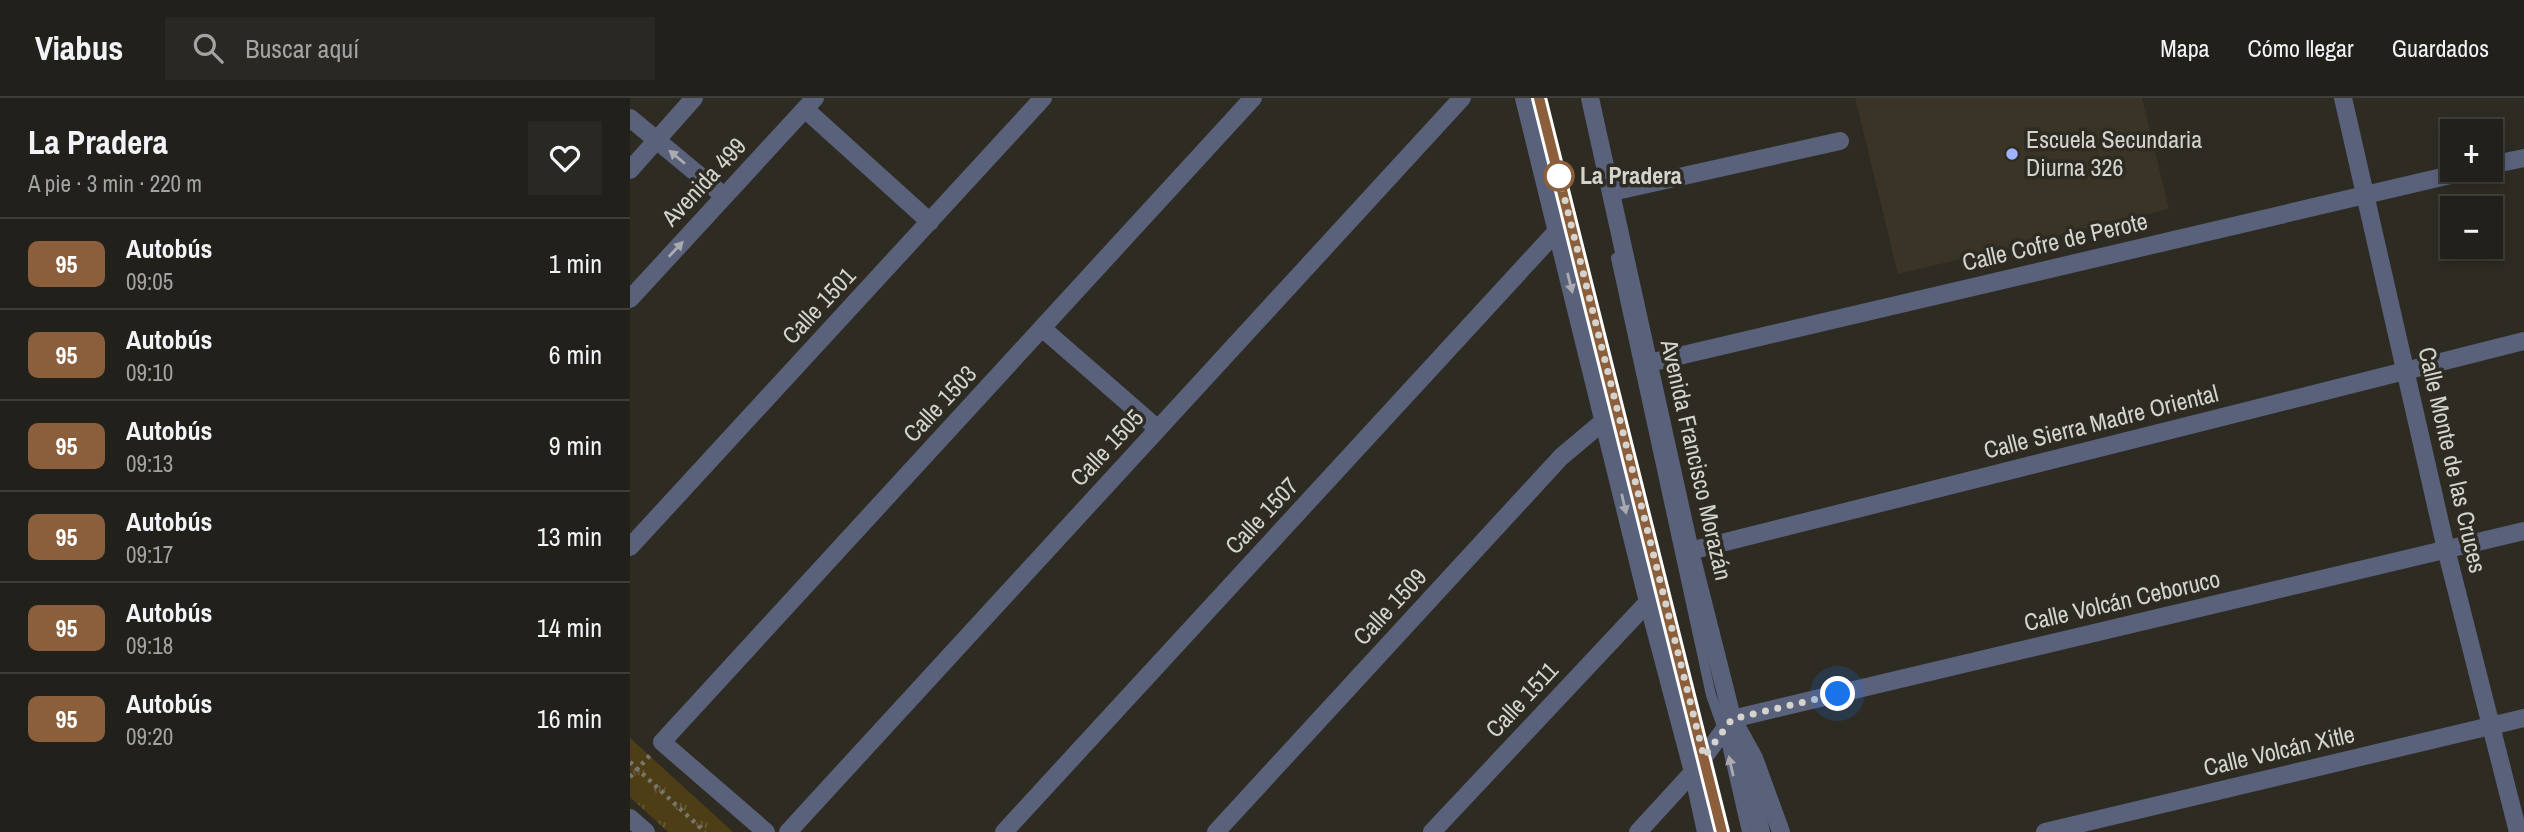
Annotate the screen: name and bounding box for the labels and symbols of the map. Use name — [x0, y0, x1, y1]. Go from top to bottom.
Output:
place label: Escuela Secundaria Diurna 326 — [2026, 123, 2202, 183]
street label: Avenida 499 — [653, 130, 753, 233]
marker: Escuela Secundaria Diurna 326 — [2004, 146, 2020, 162]
one-way arrow — [668, 149, 686, 165]
place label: La Pradera — [1580, 159, 1682, 191]
marker: La Pradera — [1544, 161, 1574, 191]
street label: Calle Cofre de Perote — [1959, 204, 2151, 278]
one-way arrow — [667, 241, 683, 258]
street label: Calle 1501 — [774, 260, 862, 351]
one-way arrow — [1565, 272, 1576, 294]
street label: Avenida Francisco Morazán — [1654, 335, 1740, 583]
street label: Calle Monte de las Cruces — [2411, 344, 2495, 576]
street label: Calle 1503 — [895, 358, 983, 449]
street label: Calle Sierra Madre Oriental — [1980, 376, 2221, 466]
street label: Calle 1505 — [1062, 402, 1150, 493]
street label: Calle 1507 — [1217, 470, 1305, 561]
one-way arrow — [1619, 493, 1630, 515]
street label: Calle 1509 — [1345, 561, 1433, 652]
street label: Calle Volcán Ceboruco — [2021, 562, 2223, 638]
street label: Calle 1511 — [1478, 654, 1565, 744]
your location — [1820, 676, 1855, 711]
street label: Calle Volcán Xitle — [2200, 717, 2358, 783]
one-way arrow — [1726, 754, 1737, 776]

